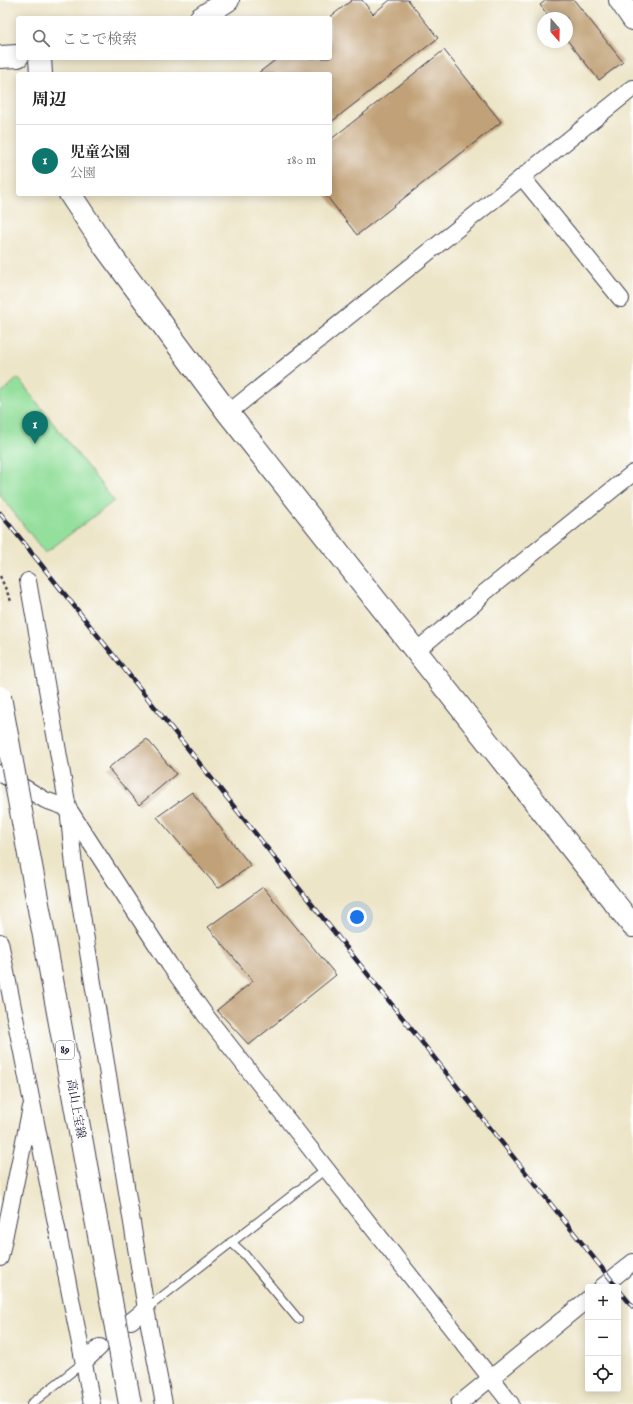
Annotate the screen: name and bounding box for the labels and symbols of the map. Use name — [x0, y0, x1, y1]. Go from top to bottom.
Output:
north arrow — [537, 12, 573, 48]
pin: 1 — [22, 411, 48, 444]
your location — [347, 907, 367, 927]
road number: 89 — [56, 1041, 74, 1059]
street label: 高山上宝線 — [63, 1078, 89, 1140]

